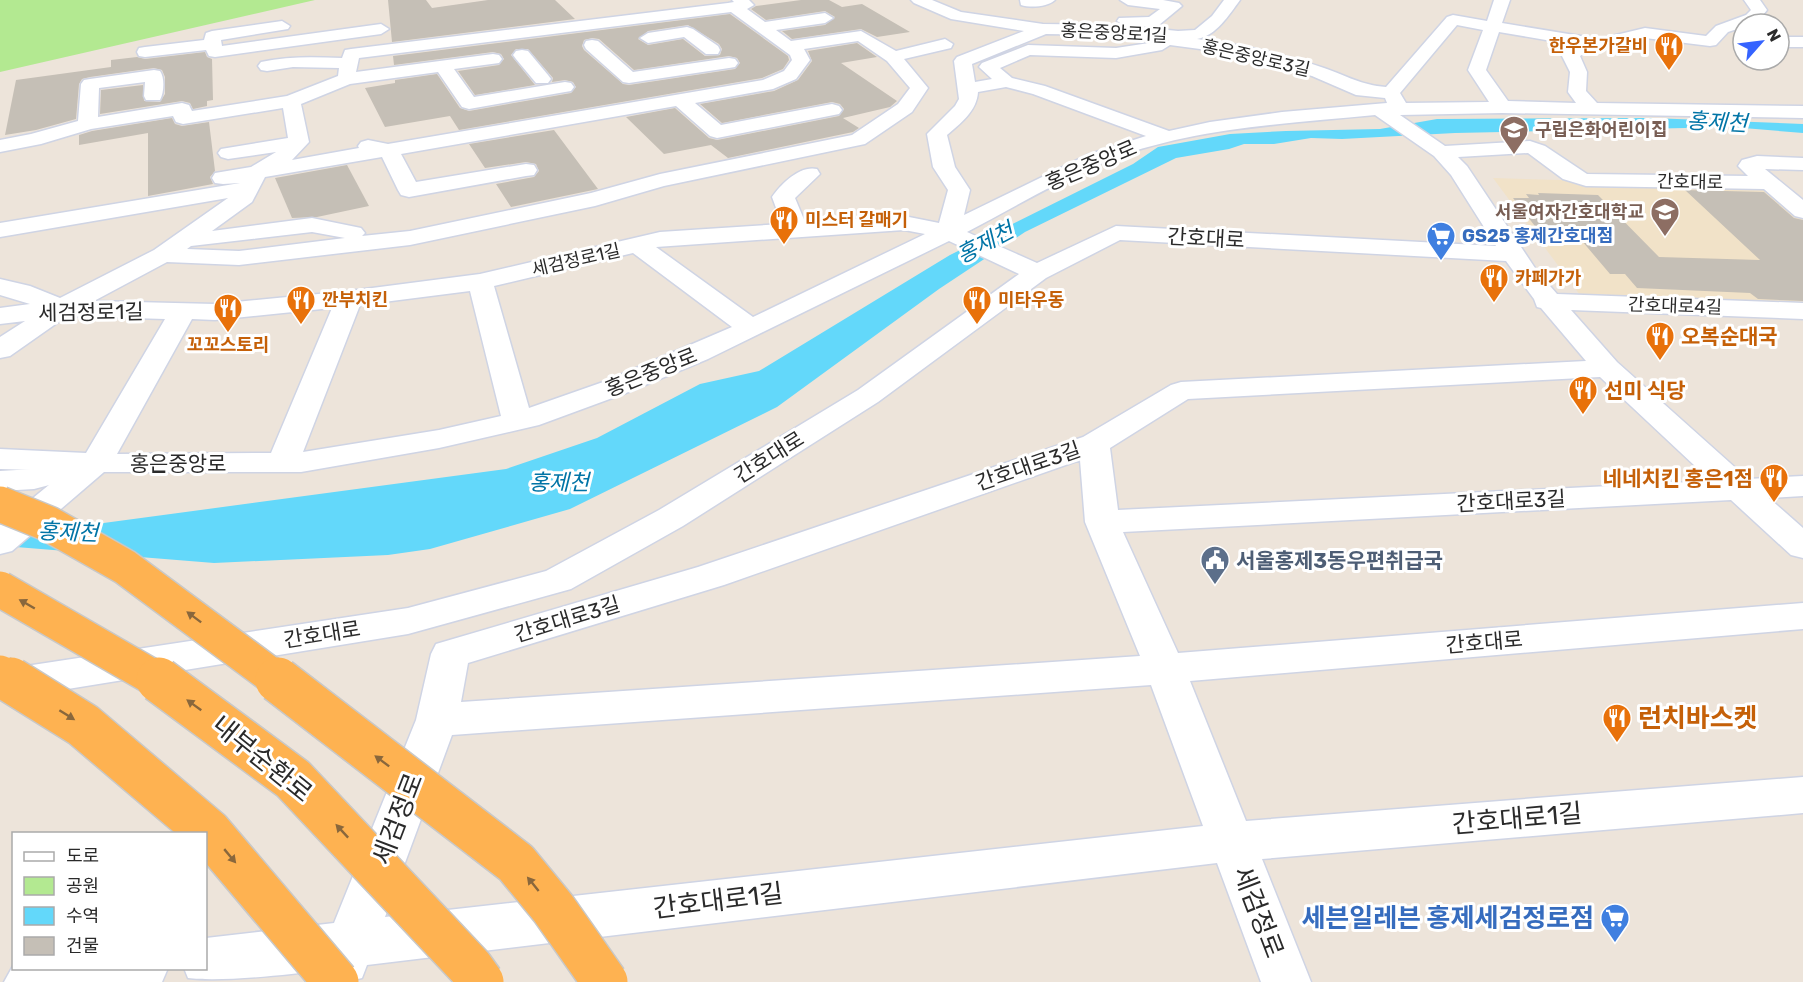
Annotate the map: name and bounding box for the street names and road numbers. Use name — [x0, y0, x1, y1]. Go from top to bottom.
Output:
street label: 홍은중앙로1길 — [1060, 19, 1168, 47]
street label: 홍은중앙로3길 — [1200, 35, 1312, 81]
street label: 홍은중앙로 — [1042, 135, 1140, 195]
street label: 간호대로 — [1657, 170, 1723, 194]
street label: 간호대로 — [1167, 223, 1245, 253]
street label: 세검정로1길 — [529, 239, 623, 281]
street label: 간호대로4길 — [1628, 293, 1722, 319]
street label: 세검정로1길 — [38, 299, 144, 325]
street label: 홍은중앙로 — [602, 342, 700, 402]
street label: 간호대로 — [730, 426, 808, 488]
street label: 간호대로3길 — [972, 436, 1084, 496]
street label: 홍은중앙로 — [130, 451, 226, 476]
street label: 간호대로3길 — [1456, 486, 1566, 516]
street label: 간호대로3길 — [511, 591, 623, 647]
street label: 간호대로 — [282, 616, 362, 652]
street label: 간호대로 — [1444, 626, 1524, 658]
street label: 내부순환로 — [206, 709, 318, 809]
street label: 세검정로 — [366, 769, 430, 869]
street label: 간호대로1길 — [1451, 798, 1583, 840]
street label: 세검정로 — [1226, 862, 1290, 962]
street label: 간호대로1길 — [651, 878, 785, 924]

